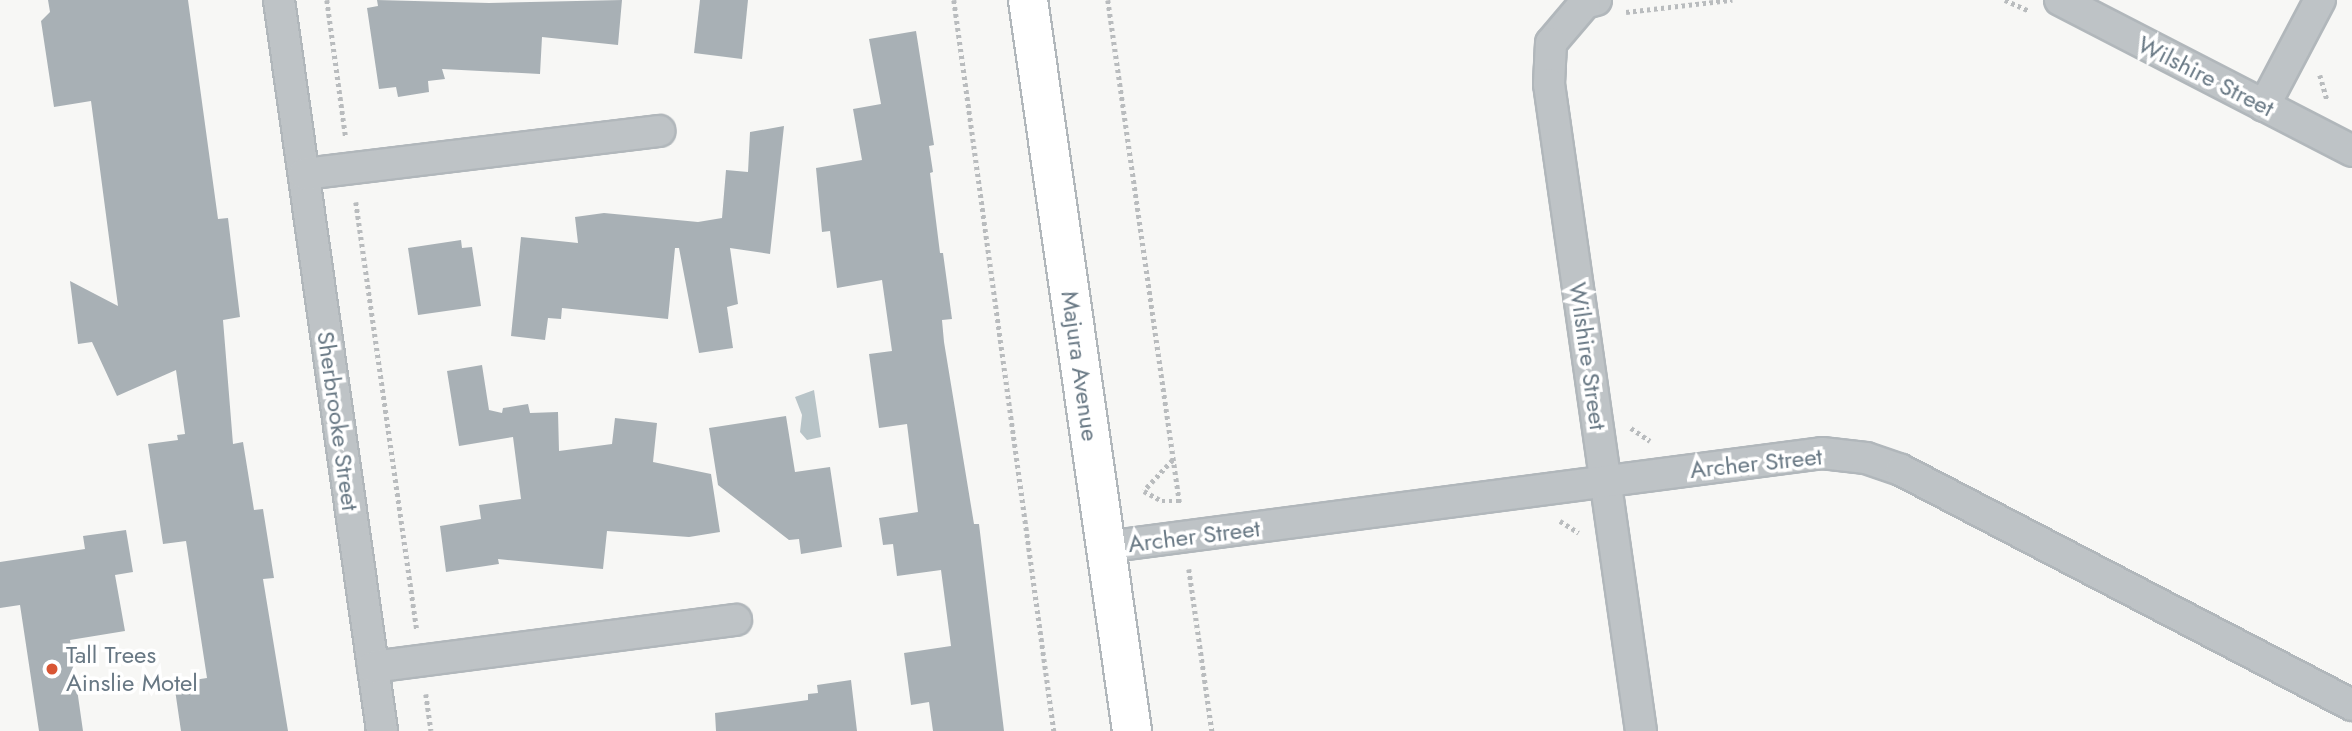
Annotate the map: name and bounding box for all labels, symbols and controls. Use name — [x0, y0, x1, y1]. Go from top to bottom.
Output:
street label: Wilshire Street — [2133, 29, 2279, 123]
street label: Wilshire Street — [1563, 280, 1613, 432]
street label: Majura Avenue — [1055, 289, 1105, 443]
street label: Sherbrooke Street — [311, 329, 365, 513]
street label: Archer Street — [1688, 442, 1824, 484]
street label: Archer Street — [1126, 514, 1262, 558]
place label: Tall Trees Ainslie Motel — [66, 641, 198, 697]
marker: Tall Trees Ainslie Motel — [44, 661, 60, 677]

